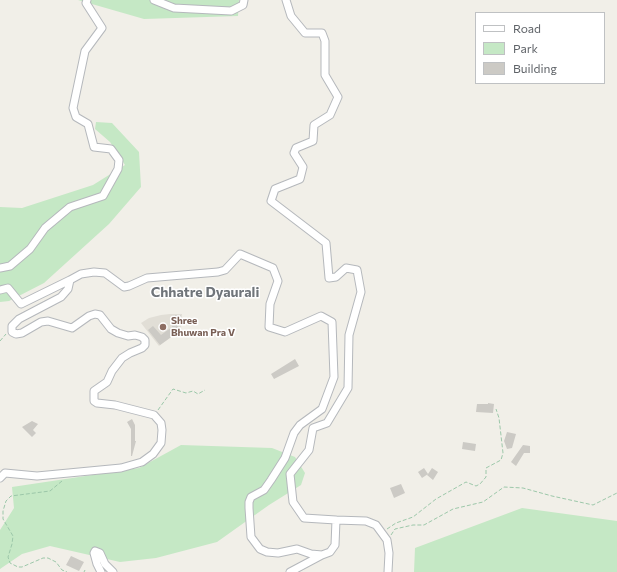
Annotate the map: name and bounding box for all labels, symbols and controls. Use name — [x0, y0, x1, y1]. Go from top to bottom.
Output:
legend — [475, 12, 605, 84]
text: Road — [513, 21, 541, 35]
text: Park — [513, 41, 538, 55]
text: Building — [513, 61, 557, 75]
district label: Chhatre Dyaurali — [151, 284, 259, 300]
place label: Shree Bhuwan Pra V — [171, 315, 235, 338]
marker: Shree Bhuwan Pra V — [158, 322, 168, 332]

